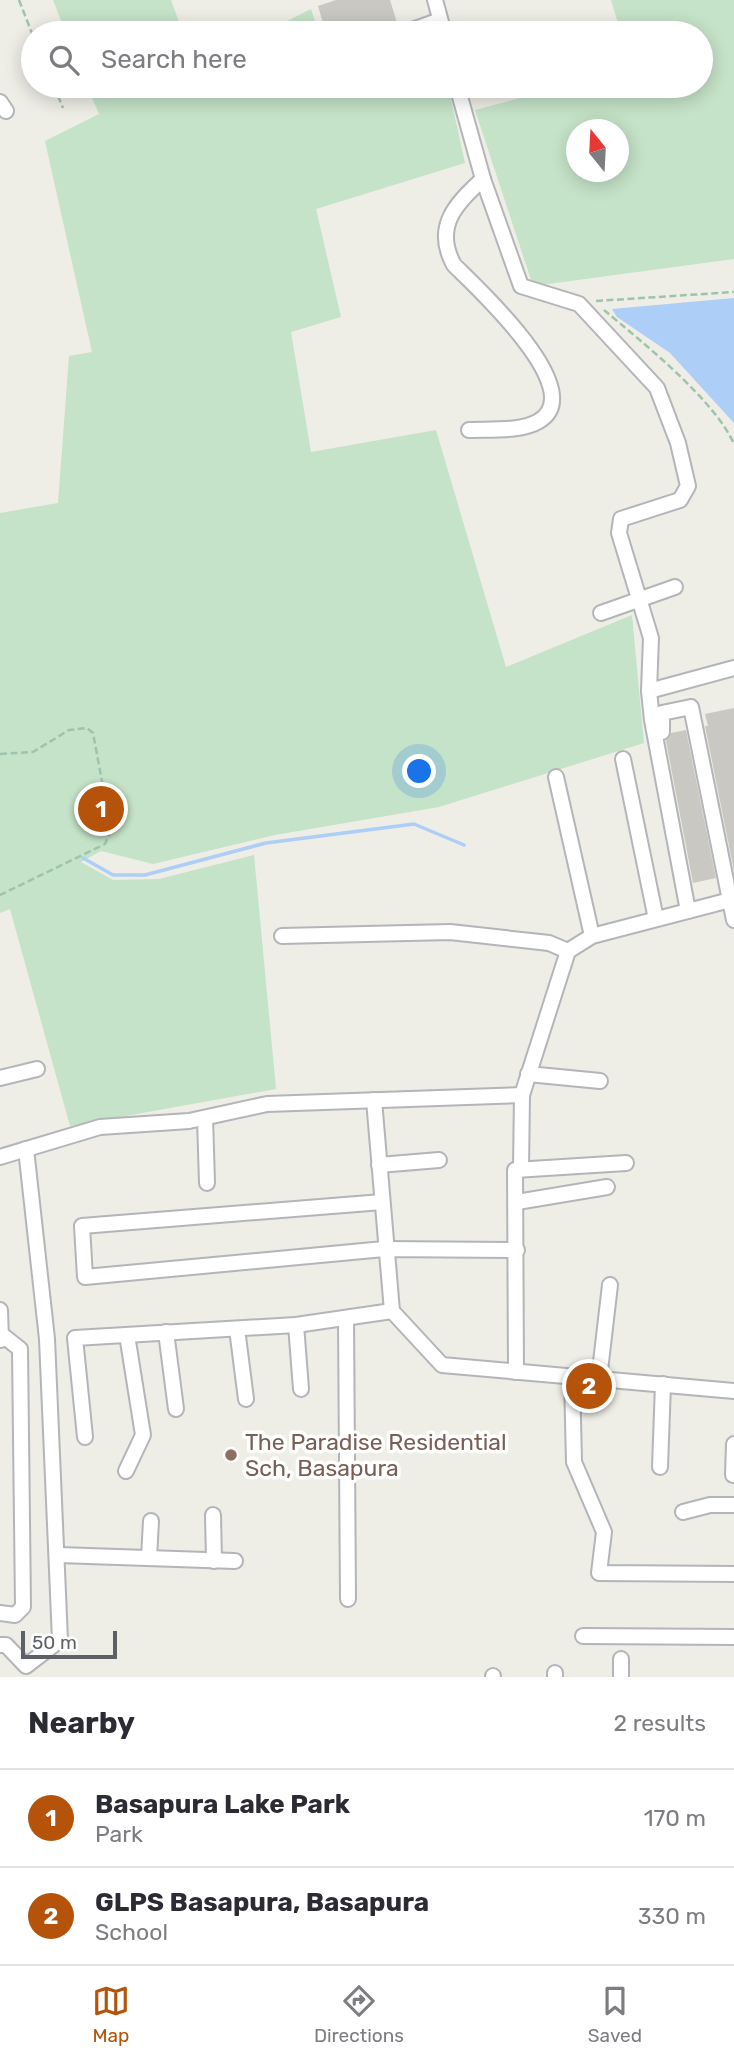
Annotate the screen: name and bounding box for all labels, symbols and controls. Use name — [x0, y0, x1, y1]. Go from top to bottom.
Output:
search box — [21, 21, 713, 98]
icon: search — [45, 41, 83, 79]
text: Search here — [101, 44, 247, 75]
north arrow — [566, 119, 629, 182]
your location — [402, 754, 436, 788]
pin: 1 — [78, 783, 124, 835]
pin: 2 — [566, 1360, 612, 1412]
place label: The Paradise Residential Sch, Basapura — [245, 1428, 507, 1482]
marker: The Paradise Residential Sch, Basapura — [223, 1447, 239, 1463]
scale bar — [21, 1628, 117, 1660]
text: 50 m — [32, 1631, 77, 1654]
text: Nearby — [28, 1705, 135, 1741]
text: 2 results — [614, 1709, 706, 1737]
text: Basapura Lake Park — [95, 1789, 350, 1820]
text: 1 — [45, 1804, 57, 1832]
text: 170 m — [644, 1804, 706, 1832]
text: Park — [95, 1820, 143, 1848]
text: GLPS Basapura, Basapura — [95, 1887, 429, 1918]
text: 2 — [44, 1902, 58, 1930]
text: 330 m — [638, 1902, 706, 1930]
text: School — [95, 1918, 168, 1946]
tab: Map — [92, 1982, 130, 2047]
tab: Directions — [314, 1982, 404, 2047]
tab: Saved — [588, 1982, 642, 2047]

